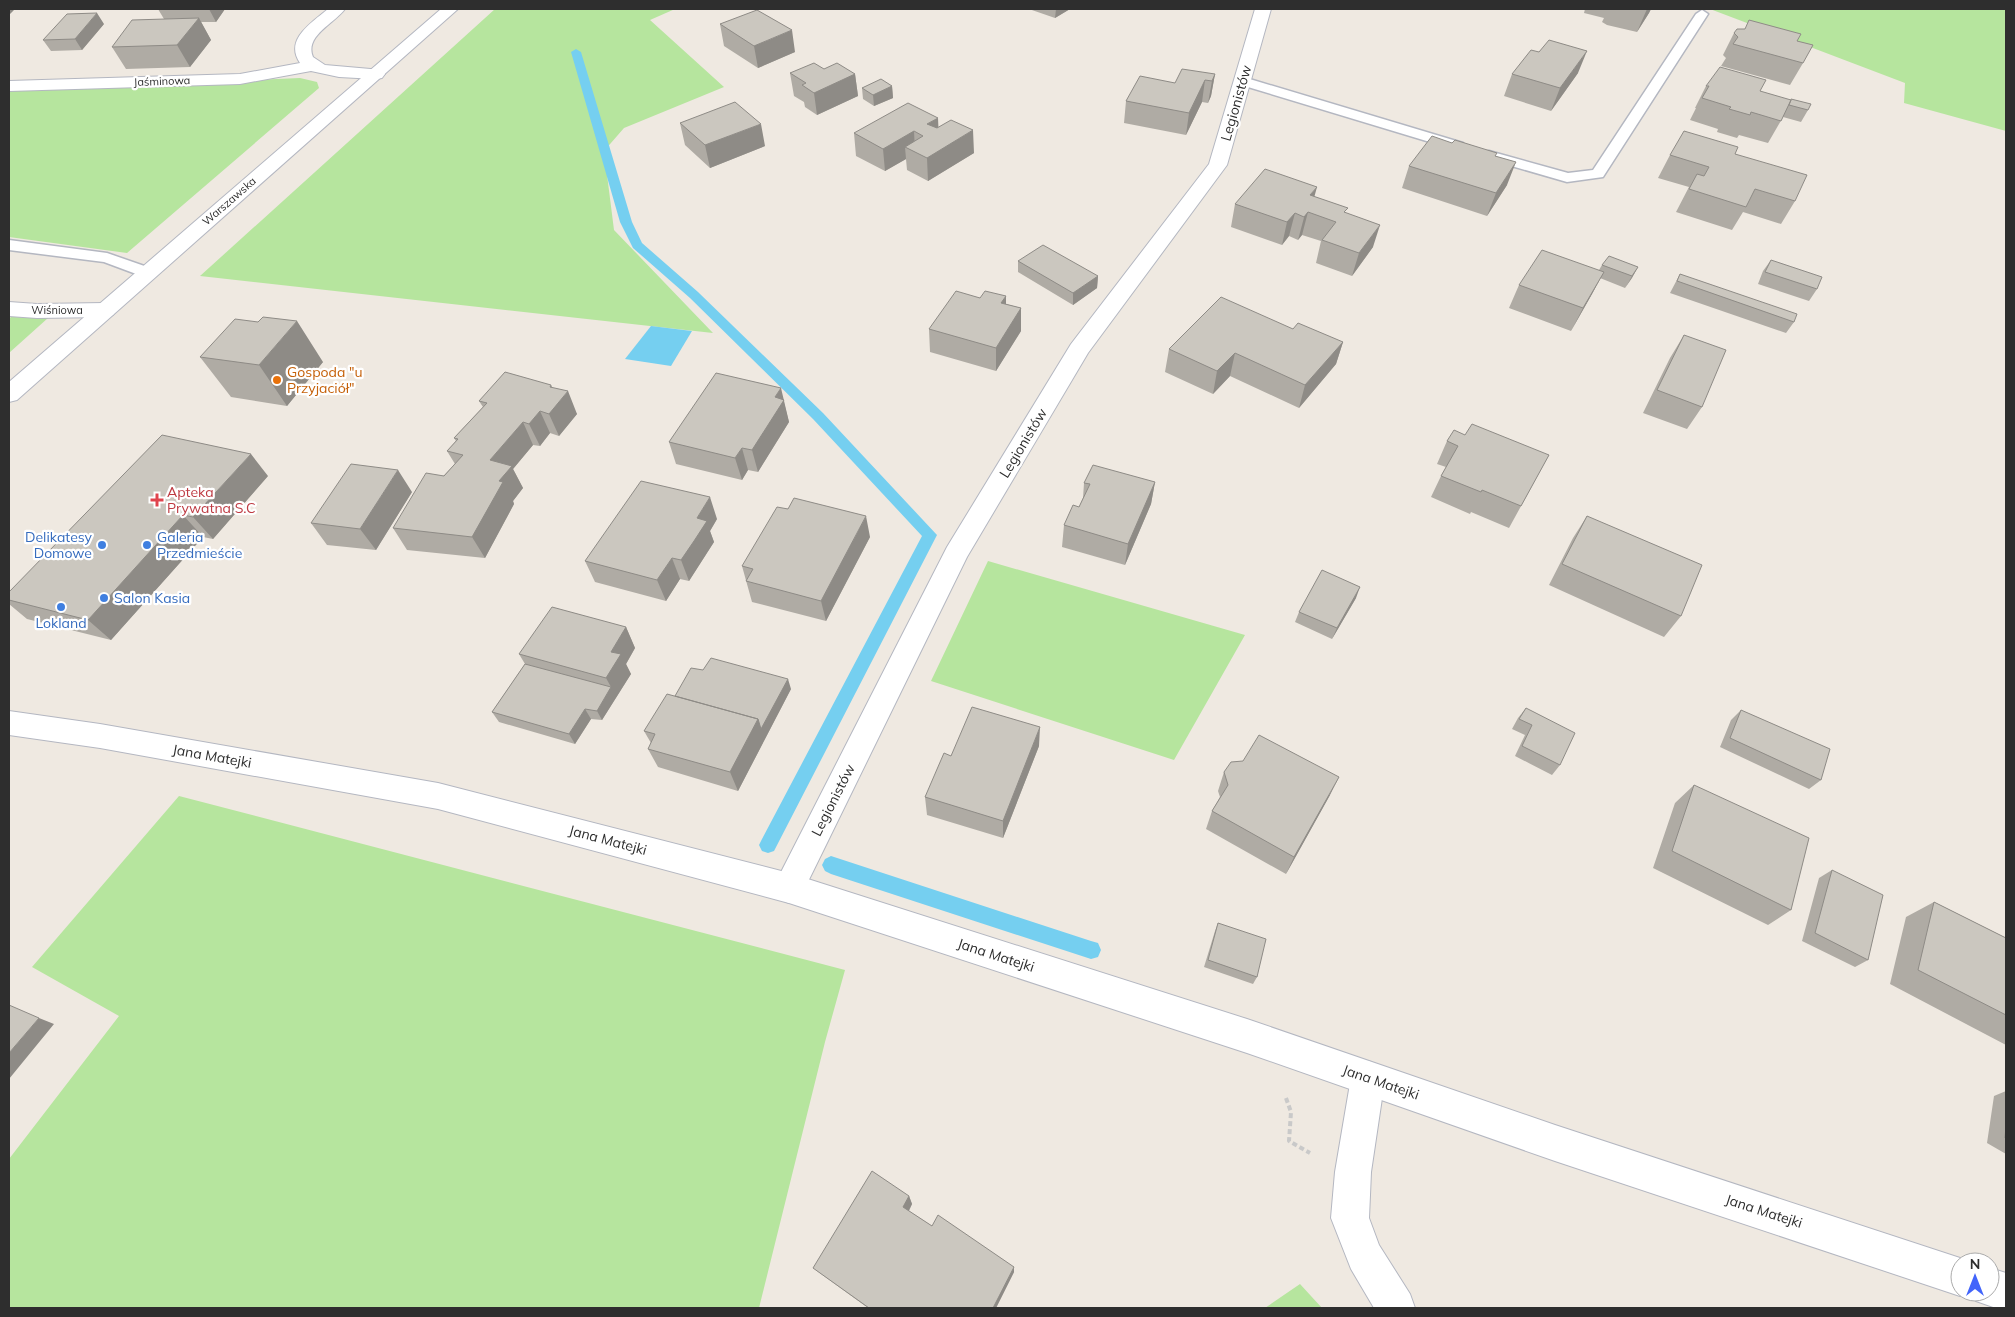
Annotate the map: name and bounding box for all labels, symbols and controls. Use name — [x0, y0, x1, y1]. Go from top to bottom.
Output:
street label: Legionistów — [1217, 63, 1255, 143]
street label: Jaśminowa — [133, 73, 191, 89]
street label: Warszawska — [199, 174, 259, 228]
street label: Wiśniowa — [31, 303, 83, 317]
place label: Gospoda "u Przyjaciół" — [287, 363, 363, 397]
marker: Gospoda "u Przyjaciół" — [271, 374, 283, 386]
street label: Legionistów — [995, 405, 1051, 481]
place label: Apteka Prywatna S.C — [167, 483, 256, 517]
marker: Apteka Prywatna S.C — [151, 494, 163, 506]
place label: Delikatesy Domowe — [25, 528, 93, 562]
place label: Galeria Przedmieście — [157, 528, 242, 562]
marker: Delikatesy Domowe — [96, 539, 108, 551]
marker: Galeria Przedmieście — [141, 539, 153, 551]
place label: Salon Kasia — [114, 589, 190, 607]
marker: Salon Kasia — [98, 592, 110, 604]
marker: Lokland — [55, 601, 67, 613]
place label: Lokland — [35, 614, 87, 632]
street label: Jana Matejki — [171, 740, 253, 772]
street label: Legionistów — [807, 761, 859, 839]
street label: Jana Matejki — [567, 821, 649, 859]
street label: Jana Matejki — [955, 934, 1037, 976]
street label: Jana Matejki — [1340, 1060, 1422, 1104]
street label: Jana Matejki — [1723, 1190, 1805, 1232]
north arrow — [1950, 1252, 2000, 1302]
text: N — [1970, 1255, 1980, 1273]

